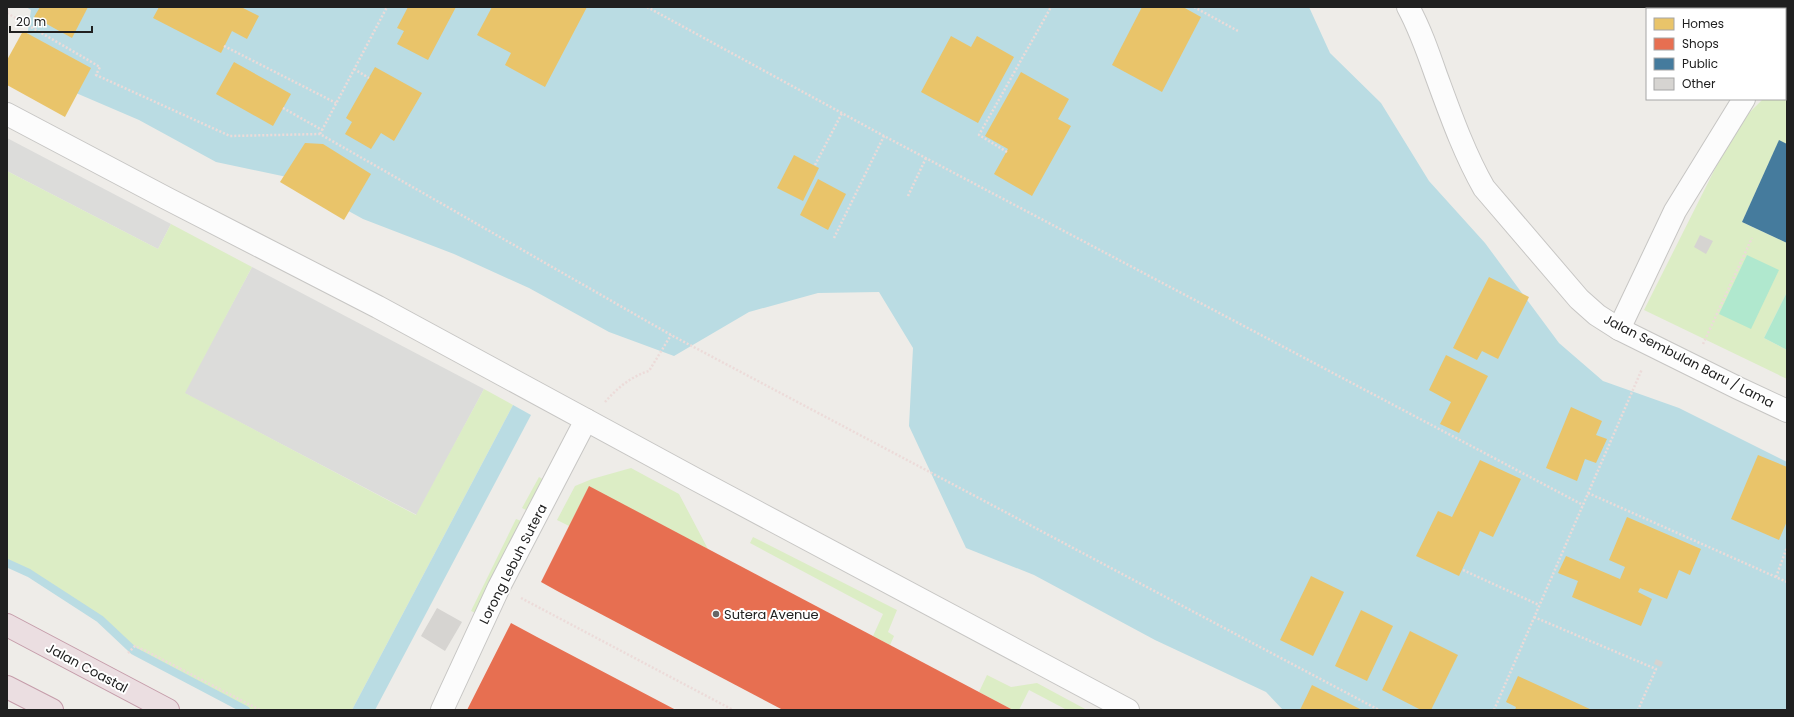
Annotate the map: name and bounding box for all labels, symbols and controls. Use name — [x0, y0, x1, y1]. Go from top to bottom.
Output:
scale bar — [10, 8, 92, 34]
legend — [1646, 8, 1786, 100]
text: 20 m — [16, 13, 46, 30]
text: Homes — [1682, 15, 1724, 32]
text: Shops — [1682, 35, 1719, 52]
text: Public — [1682, 55, 1718, 72]
text: Other — [1682, 75, 1716, 92]
street label: Jalan Sembulan Baru / Lama — [1600, 310, 1778, 412]
street label: Lorong Lebuh Sutera — [474, 501, 552, 627]
place label: Sutera Avenue — [724, 605, 819, 624]
marker: Sutera Avenue — [711, 609, 721, 619]
street label: Jalan Coastal — [43, 638, 131, 698]

